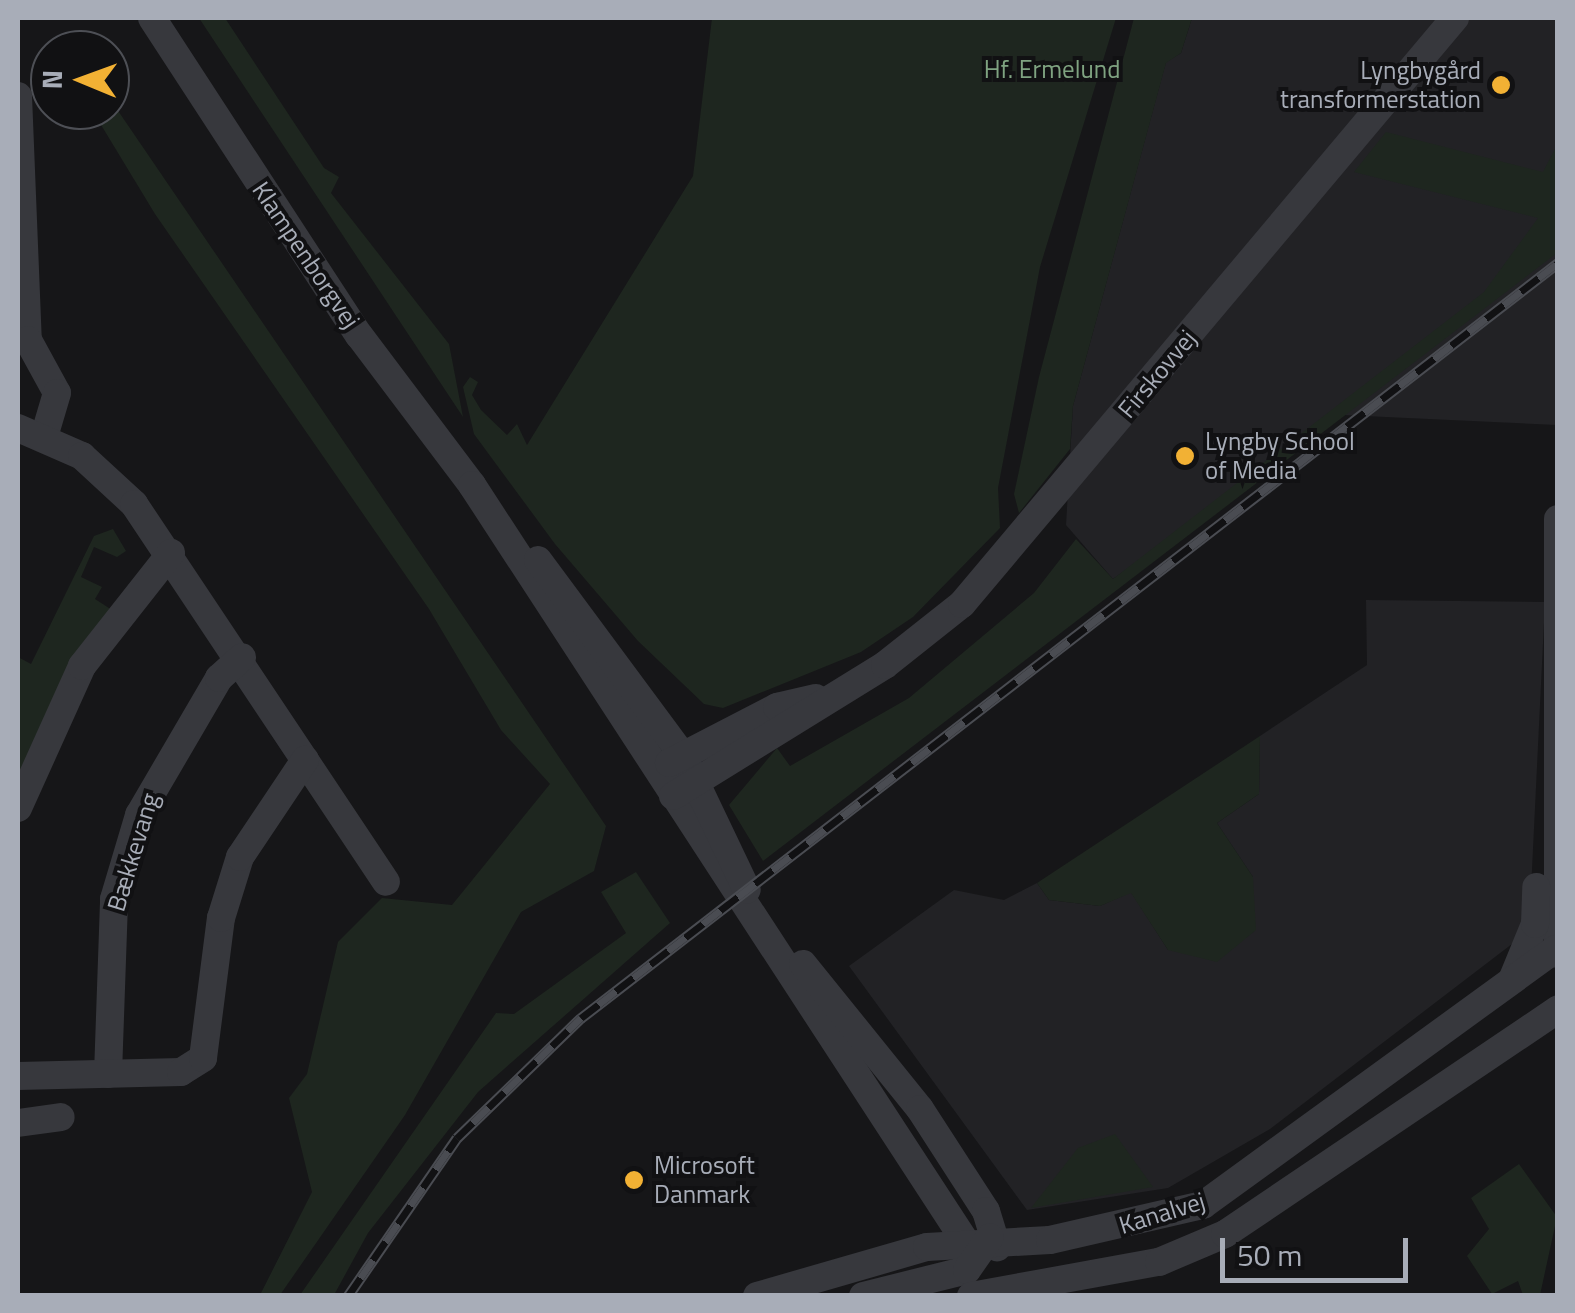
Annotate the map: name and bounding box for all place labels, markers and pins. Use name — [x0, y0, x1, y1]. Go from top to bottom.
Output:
place label: Lyngbygård transformerstation — [1280, 56, 1481, 115]
marker: Lyngbygård transformerstation — [1490, 74, 1512, 96]
place label: Lyngby School of Media — [1205, 427, 1355, 486]
marker: Lyngby School of Media — [1174, 445, 1196, 467]
place label: Microsoft Danmark — [654, 1151, 755, 1210]
marker: Microsoft Danmark — [623, 1169, 645, 1191]

